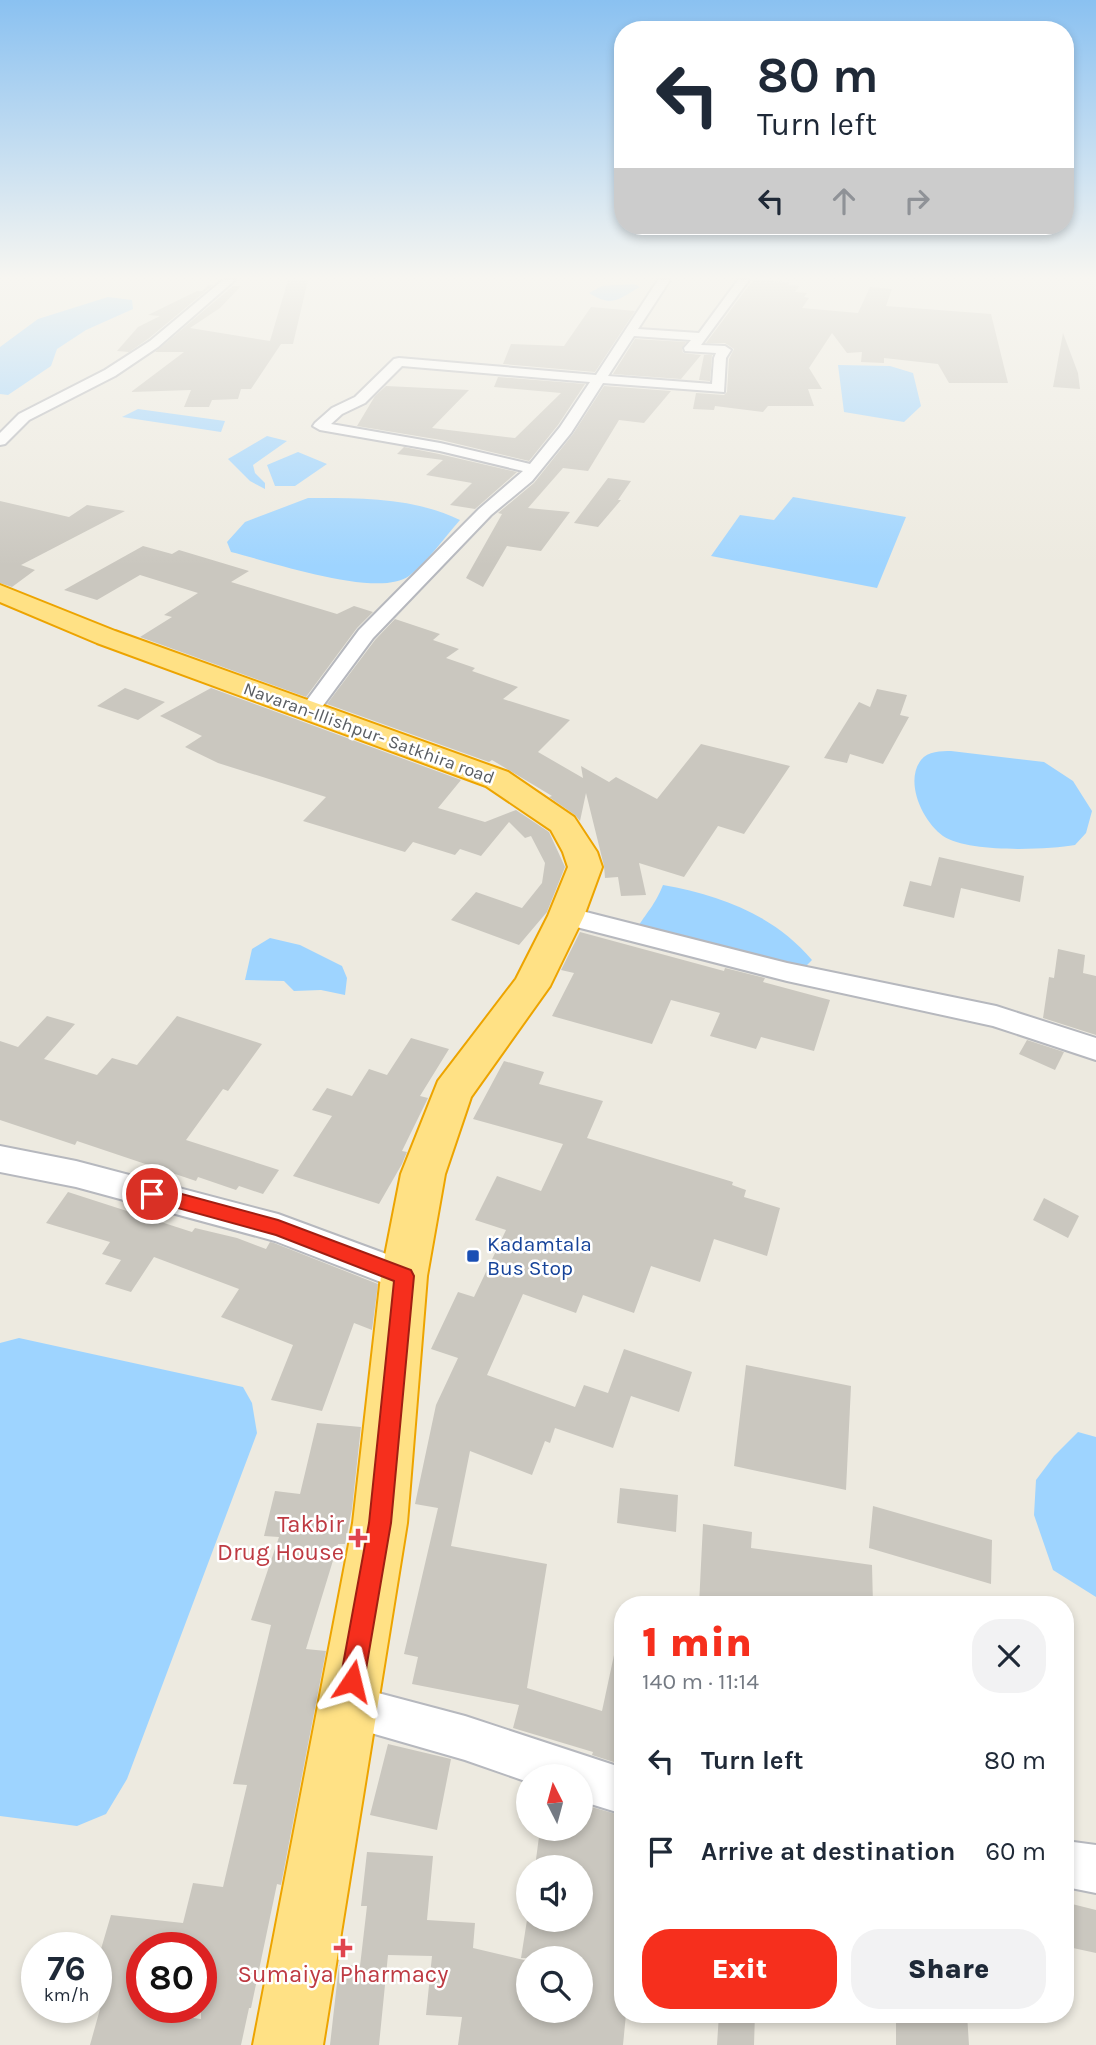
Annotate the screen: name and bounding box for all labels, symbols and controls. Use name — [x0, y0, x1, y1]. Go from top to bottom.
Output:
text: 80 m — [757, 47, 879, 104]
icon: left — [642, 49, 733, 140]
text: Turn left — [757, 106, 877, 143]
icon: left — [752, 182, 790, 220]
icon: ahead — [825, 182, 863, 220]
icon: right — [898, 182, 936, 220]
street label: Navaran-Illishpur- Satkhira road — [240, 677, 498, 789]
pin — [122, 1164, 182, 1224]
icon: arrive — [133, 1175, 171, 1213]
place label: Kadamtala Bus Stop — [487, 1232, 592, 1280]
marker: Kadamtala Bus Stop — [465, 1248, 481, 1264]
place label: Takbir Drug House — [217, 1510, 344, 1566]
marker: Takbir Drug House — [350, 1530, 366, 1546]
text: 1 min — [642, 1617, 752, 1667]
button: close — [972, 1619, 1046, 1693]
position arrow — [315, 1644, 389, 1718]
text: 140 m · 11:14 — [642, 1668, 759, 1695]
icon: left — [642, 1742, 680, 1780]
text: Turn left — [701, 1745, 803, 1776]
text: 80 m — [984, 1745, 1046, 1776]
north arrow — [516, 1764, 593, 1841]
map controls — [516, 1764, 593, 2023]
icon: arrive — [642, 1833, 680, 1871]
text: Arrive at destination — [701, 1836, 955, 1867]
text: 60 m — [985, 1836, 1046, 1867]
button: sound — [516, 1855, 593, 1932]
button: Exit — [642, 1929, 837, 2009]
button: Share — [851, 1929, 1046, 2009]
speed limit sign: 80 — [126, 1932, 217, 2023]
marker: Sumaiya Pharmacy — [335, 1940, 351, 1956]
button: search — [516, 1946, 593, 2023]
text: 76 — [47, 1948, 86, 1989]
place label: Sumaiya Pharmacy — [238, 1960, 448, 1988]
text: km/h — [44, 1984, 89, 2006]

